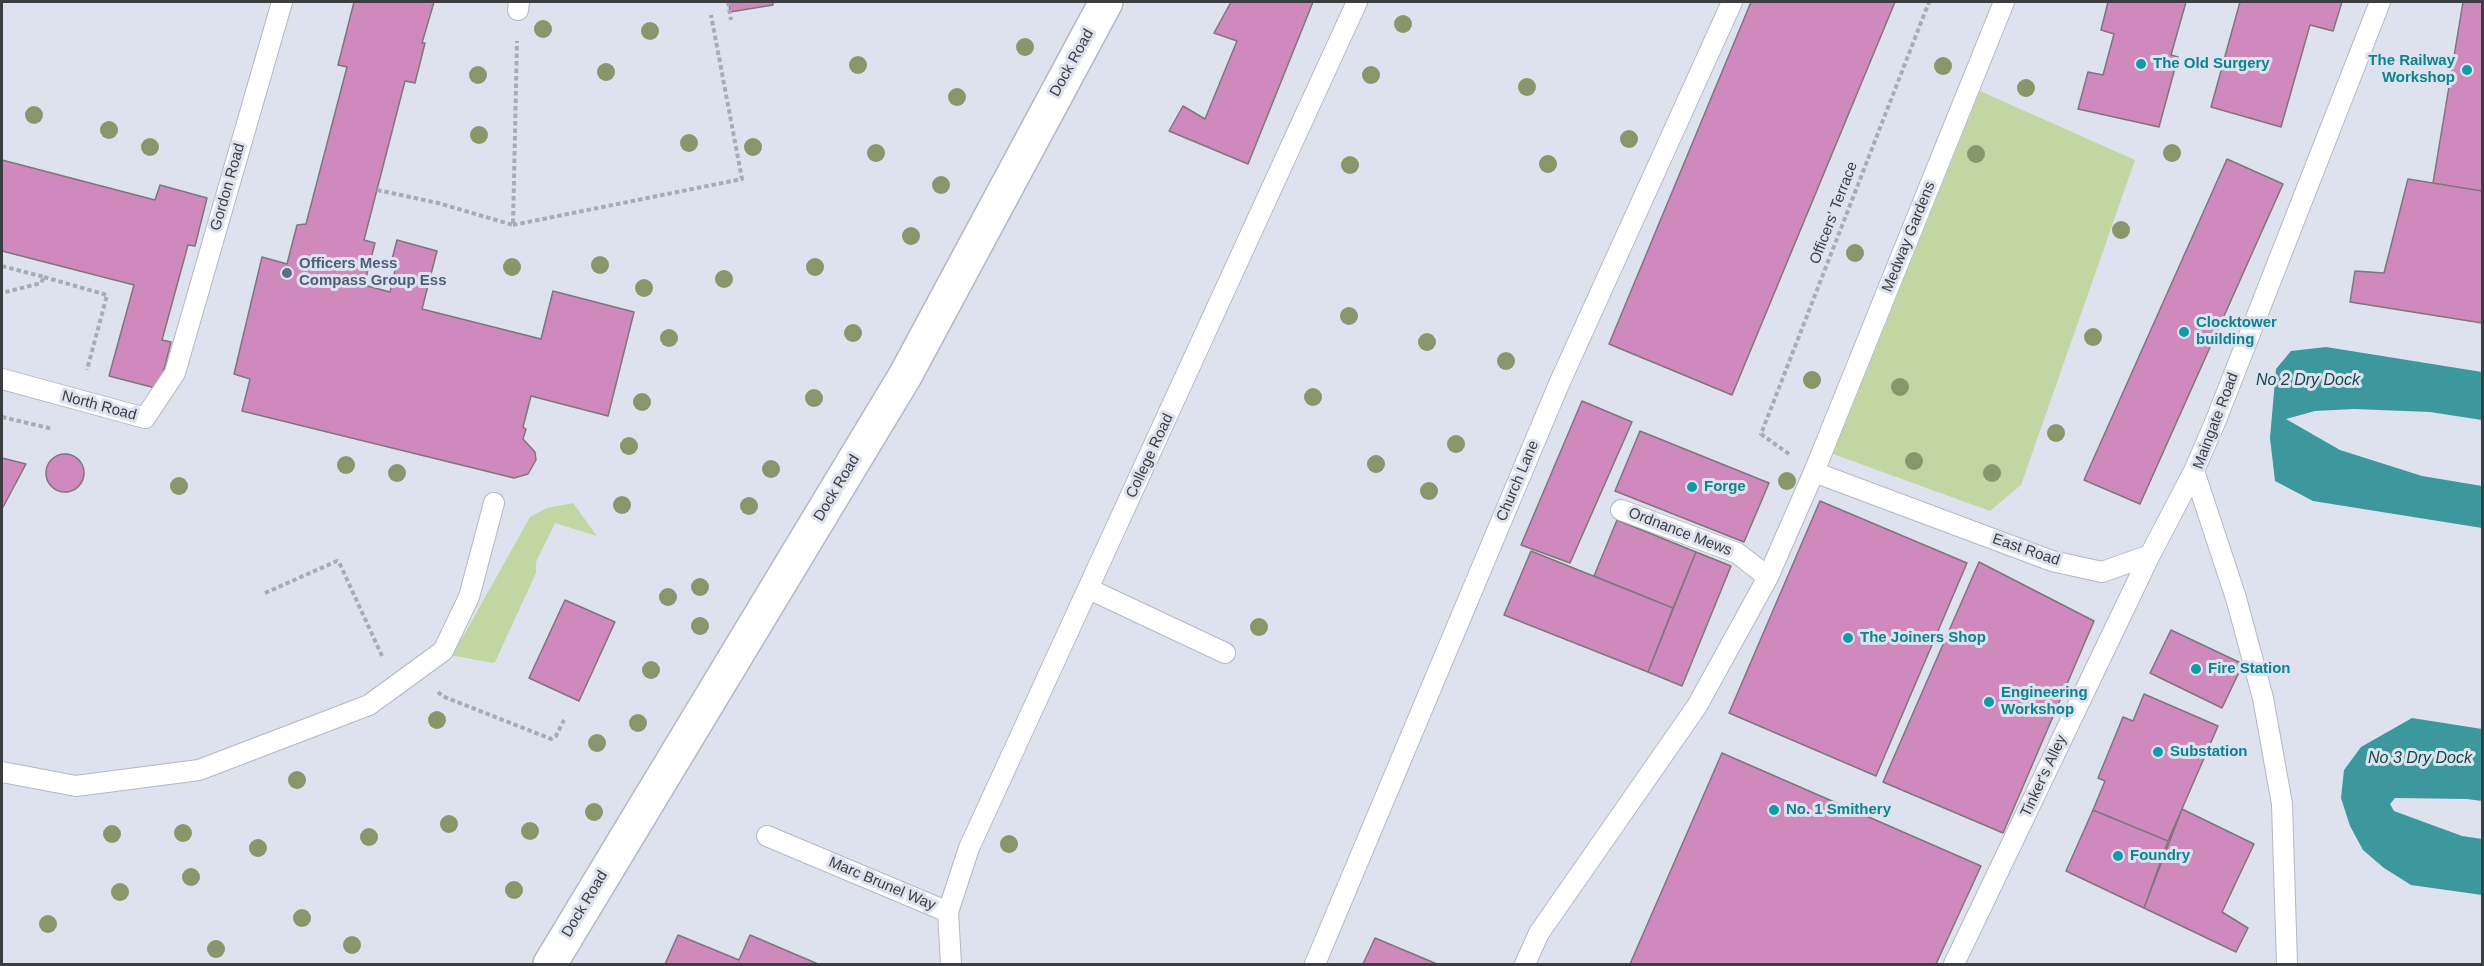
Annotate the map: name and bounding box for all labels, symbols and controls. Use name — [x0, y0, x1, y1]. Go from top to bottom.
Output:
street label: Dock Road — [1046, 26, 1098, 100]
place label: The Railway Workshop — [2368, 52, 2455, 87]
place label: The Old Surgery — [2153, 55, 2270, 73]
marker: The Old Surgery — [2134, 57, 2148, 71]
marker: The Railway Workshop — [2460, 63, 2474, 77]
street label: Gordon Road — [207, 141, 249, 233]
street label: Officers' Terrace — [1806, 159, 1862, 267]
street label: Medway Gardens — [1879, 179, 1939, 295]
place label: Officers Mess Compass Group Ess — [299, 255, 447, 290]
marker: Officers Mess Compass Group Ess — [280, 266, 294, 280]
place label: Clocktower building — [2196, 314, 2277, 349]
marker: Clocktower building — [2177, 325, 2191, 339]
street label: Maingate Road — [2189, 370, 2243, 472]
water label: No 2 Dry Dock — [2256, 371, 2360, 391]
street label: North Road — [60, 387, 138, 425]
street label: College Road — [1123, 411, 1177, 501]
street label: Church Lane — [1493, 438, 1543, 524]
street label: Dock Road — [810, 452, 864, 524]
place label: Forge — [1704, 478, 1746, 496]
marker: Forge — [1685, 480, 1699, 494]
street label: Ordnance Mews — [1626, 504, 1734, 560]
street label: East Road — [1990, 530, 2062, 570]
place label: The Joiners Shop — [1860, 629, 1986, 647]
marker: The Joiners Shop — [1841, 631, 1855, 645]
place label: Fire Station — [2208, 660, 2291, 678]
marker: Fire Station — [2189, 662, 2203, 676]
place label: Engineering Workshop — [2001, 684, 2088, 719]
marker: Engineering Workshop — [1982, 695, 1996, 709]
street label: Tinker's Alley — [2017, 732, 2071, 820]
place label: Substation — [2170, 743, 2247, 761]
marker: Substation — [2151, 745, 2165, 759]
water label: No 3 Dry Dock — [2368, 749, 2472, 769]
place label: No. 1 Smithery — [1786, 801, 1891, 819]
marker: No. 1 Smithery — [1767, 803, 1781, 817]
place label: Foundry — [2130, 847, 2190, 865]
marker: Foundry — [2111, 849, 2125, 863]
street label: Marc Brunel Way — [826, 853, 938, 915]
street label: Dock Road — [558, 868, 612, 940]

